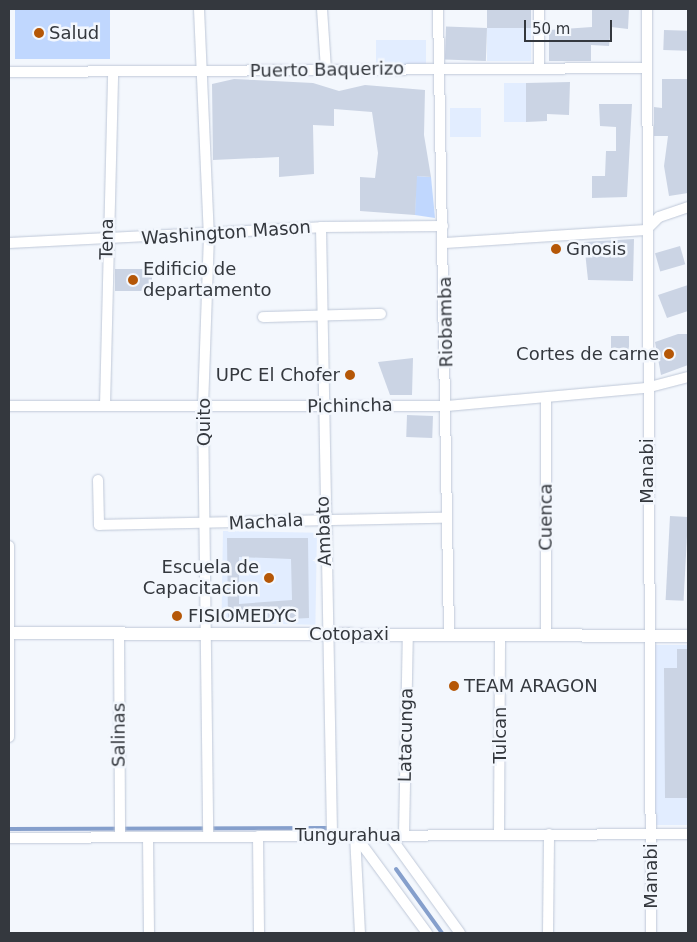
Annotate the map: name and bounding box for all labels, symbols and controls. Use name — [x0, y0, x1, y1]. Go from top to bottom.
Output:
scale bar — [527, 10, 614, 42]
text: 50 m — [532, 20, 570, 38]
place label: Salud — [49, 22, 99, 44]
marker: Salud — [33, 27, 45, 39]
street label: Puerto Baquerizo — [250, 58, 404, 82]
street label: Washington Mason — [141, 216, 311, 250]
street label: Tena — [96, 218, 118, 260]
place label: Gnosis — [566, 238, 626, 260]
marker: Gnosis — [550, 243, 562, 255]
place label: Edificio de departamento — [143, 259, 272, 302]
marker: Edificio de departamento — [127, 274, 139, 286]
street label: Riobamba — [434, 276, 458, 368]
place label: Cortes de carne — [516, 343, 659, 365]
marker: Cortes de carne — [663, 348, 675, 360]
place label: UPC El Chofer — [216, 364, 340, 386]
marker: UPC El Chofer — [344, 369, 356, 381]
street label: Pichincha — [307, 394, 393, 418]
street label: Quito — [193, 398, 215, 446]
street label: Manabi — [636, 438, 658, 504]
street label: Cuenca — [535, 483, 557, 551]
street label: Ambato — [312, 495, 336, 567]
street label: Machala — [228, 509, 304, 535]
place label: Escuela de Capacitacion — [143, 557, 259, 600]
marker: Escuela de Capacitacion — [263, 572, 275, 584]
place label: FISIOMEDYC — [188, 605, 297, 627]
marker: FISIOMEDYC — [170, 609, 184, 623]
street label: Cotopaxi — [309, 623, 389, 645]
place label: TEAM ARAGON — [464, 675, 598, 697]
marker: TEAM ARAGON — [448, 680, 460, 692]
street label: Latacunga — [394, 688, 418, 782]
street label: Salinas — [108, 703, 130, 767]
street label: Tulcan — [489, 706, 511, 764]
street label: Tungurahua — [295, 824, 401, 846]
street label: Manabi — [640, 843, 662, 909]

